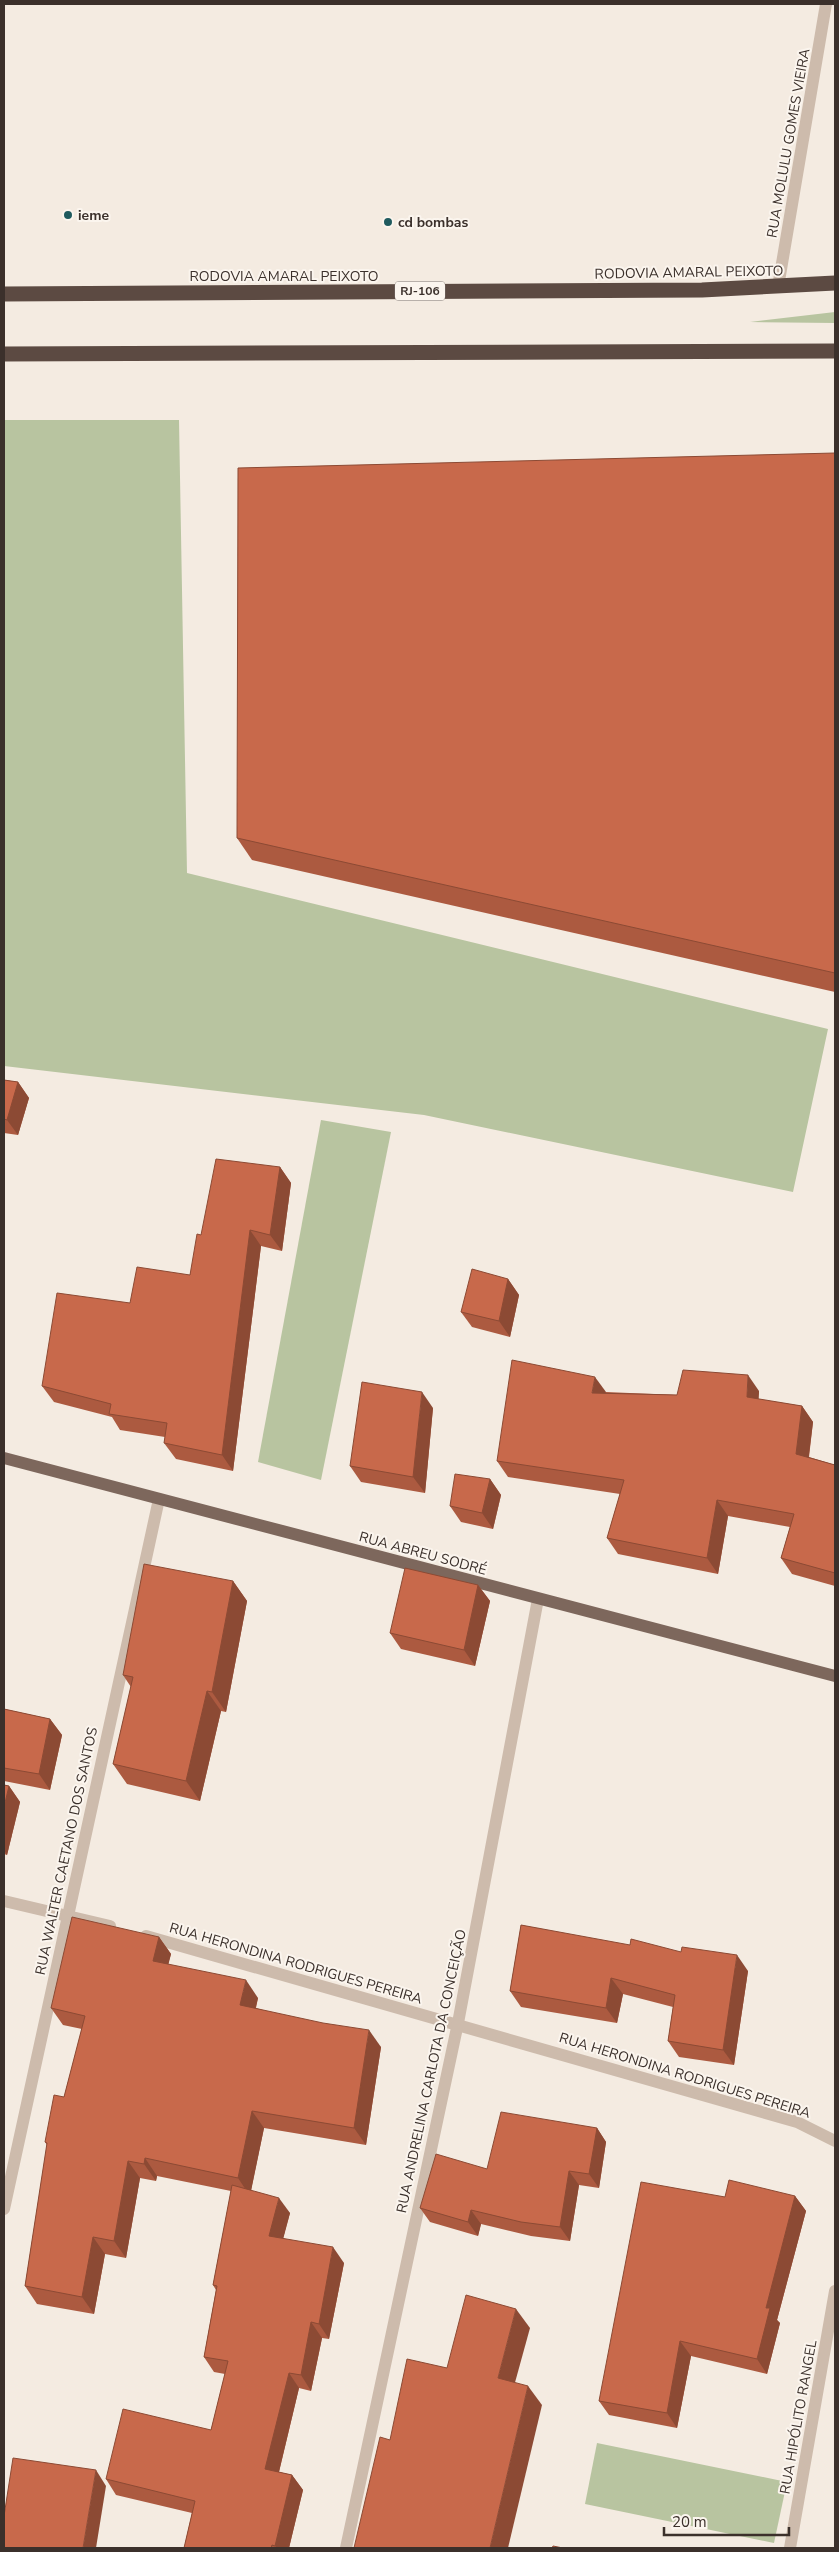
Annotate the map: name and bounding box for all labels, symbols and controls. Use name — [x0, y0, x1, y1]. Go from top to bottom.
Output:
street label: RUA MOLULU GOMES VIEIRA — [762, 47, 815, 239]
place label: ieme — [78, 206, 109, 225]
marker: ieme — [62, 209, 74, 221]
place label: cd bombas — [398, 213, 468, 232]
marker: cd bombas — [382, 216, 394, 228]
street label: RODOVIA AMARAL PEIXOTO — [594, 261, 784, 284]
street label: RODOVIA AMARAL PEIXOTO — [190, 267, 378, 286]
road number: RJ-106 — [395, 282, 445, 300]
street label: RUA ABREU SODRÉ — [357, 1527, 489, 1580]
street label: RUA WALTER CAETANO DOS SANTOS — [31, 1725, 102, 1977]
street label: RUA HERONDINA RODRIGUES PEREIRA — [167, 1918, 424, 2009]
street label: RUA ANDRELINA CARLOTA DA CONCEIÇÃO — [392, 1927, 471, 2215]
street label: RUA HERONDINA RODRIGUES PEREIRA — [557, 2028, 813, 2123]
street label: RUA HIPÓLITO RANGEL — [776, 2338, 821, 2496]
scale bar — [664, 2504, 789, 2536]
text: 20 m — [672, 2512, 707, 2532]

